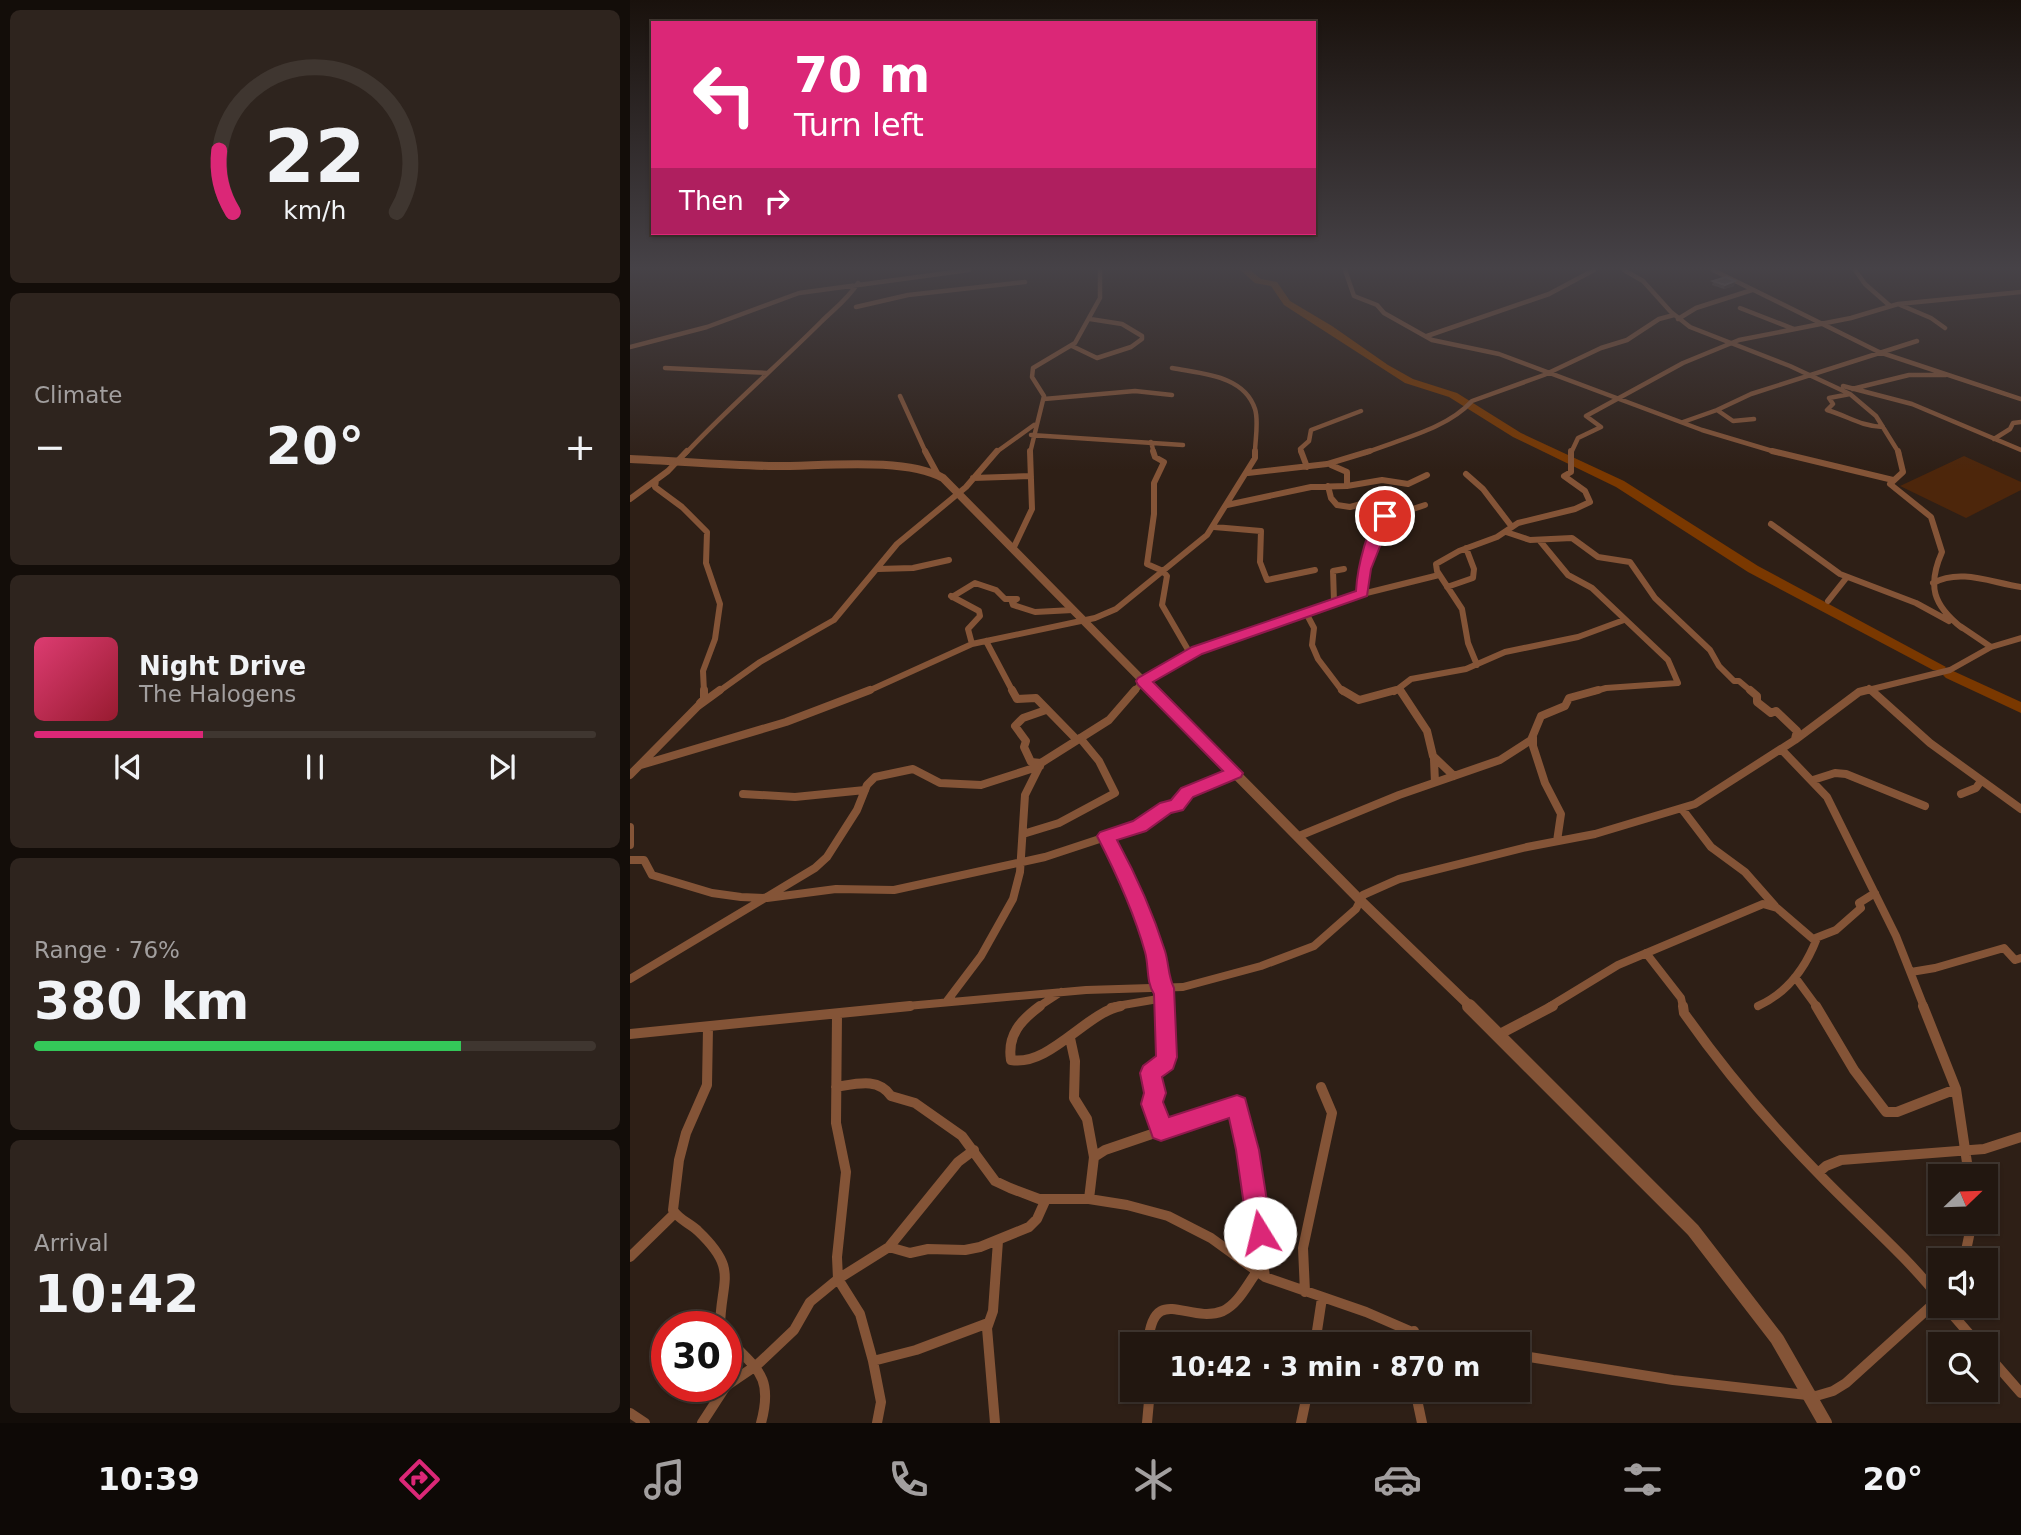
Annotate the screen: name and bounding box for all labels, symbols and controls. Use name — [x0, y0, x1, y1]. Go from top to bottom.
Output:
text: 70 m — [794, 47, 930, 104]
icon: left — [679, 49, 770, 140]
text: Turn left — [794, 106, 924, 144]
text: 22 — [264, 115, 366, 200]
icon: right — [758, 182, 796, 220]
text: Then — [679, 186, 744, 216]
text: km/h — [283, 196, 347, 225]
text: Climate — [34, 382, 123, 408]
text: 20° — [266, 416, 364, 476]
text: − — [34, 425, 66, 469]
text: + — [564, 425, 596, 469]
pin — [1355, 486, 1415, 546]
icon: arrive — [1366, 497, 1404, 535]
text: Night Drive — [139, 651, 306, 681]
text: The Halogens — [139, 681, 296, 707]
icon: previous — [109, 748, 147, 786]
icon: pause — [296, 748, 334, 786]
icon: next — [483, 748, 521, 786]
text: Range · 76% — [34, 937, 180, 963]
text: 380 km — [34, 971, 249, 1031]
north arrow — [1928, 1164, 1998, 1234]
map controls — [1928, 1164, 1998, 1402]
position arrow — [1223, 1196, 1297, 1270]
text: Arrival — [34, 1230, 109, 1256]
button: sound — [1928, 1248, 1998, 1318]
text: 10:42 — [34, 1264, 200, 1324]
speed limit sign: 30 — [651, 1311, 742, 1402]
button: search — [1928, 1332, 1998, 1402]
text: 10:42 · 3 min · 870 m — [1170, 1352, 1480, 1382]
icon: directions — [395, 1455, 444, 1504]
icon: music — [640, 1455, 689, 1504]
icon: phone — [884, 1455, 933, 1504]
icon: climate — [1129, 1455, 1178, 1504]
icon: car — [1373, 1455, 1422, 1504]
icon: filters — [1618, 1455, 1667, 1504]
text: 10:39 — [98, 1460, 200, 1498]
text: 20° — [1863, 1460, 1923, 1498]

